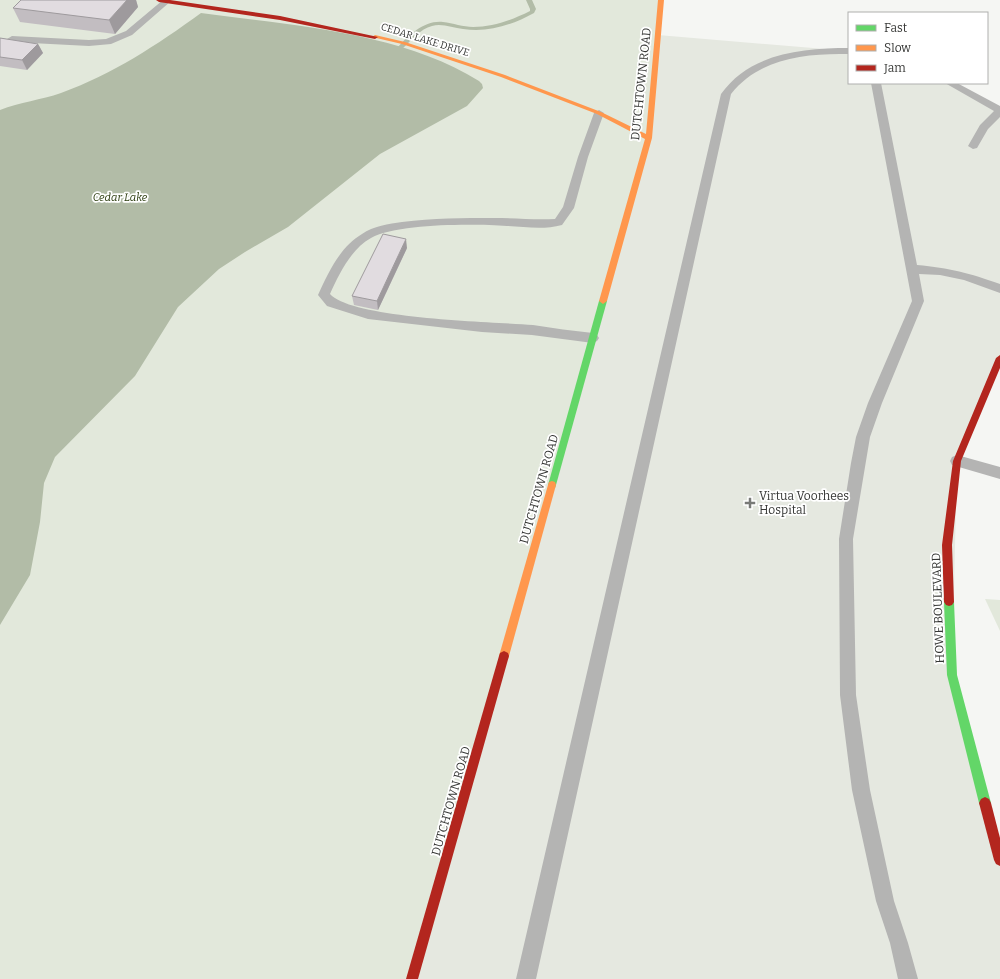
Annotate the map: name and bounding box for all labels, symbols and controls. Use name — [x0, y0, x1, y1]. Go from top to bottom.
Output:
legend — [848, 12, 988, 84]
street label: CEDAR LAKE DRIVE — [379, 21, 471, 59]
text: Fast — [884, 21, 908, 35]
street label: DUTCHTOWN ROAD — [628, 27, 654, 141]
text: Slow — [884, 41, 911, 55]
text: Jam — [883, 61, 906, 75]
water label: Cedar Lake — [93, 191, 148, 204]
street label: DUTCHTOWN ROAD — [517, 433, 561, 545]
place label: Virtua Voorhees Hospital — [759, 489, 849, 517]
marker: Virtua Voorhees Hospital — [744, 497, 756, 509]
street label: HOWE BOULEVARD — [929, 552, 947, 664]
street label: DUTCHTOWN ROAD — [429, 745, 473, 857]

